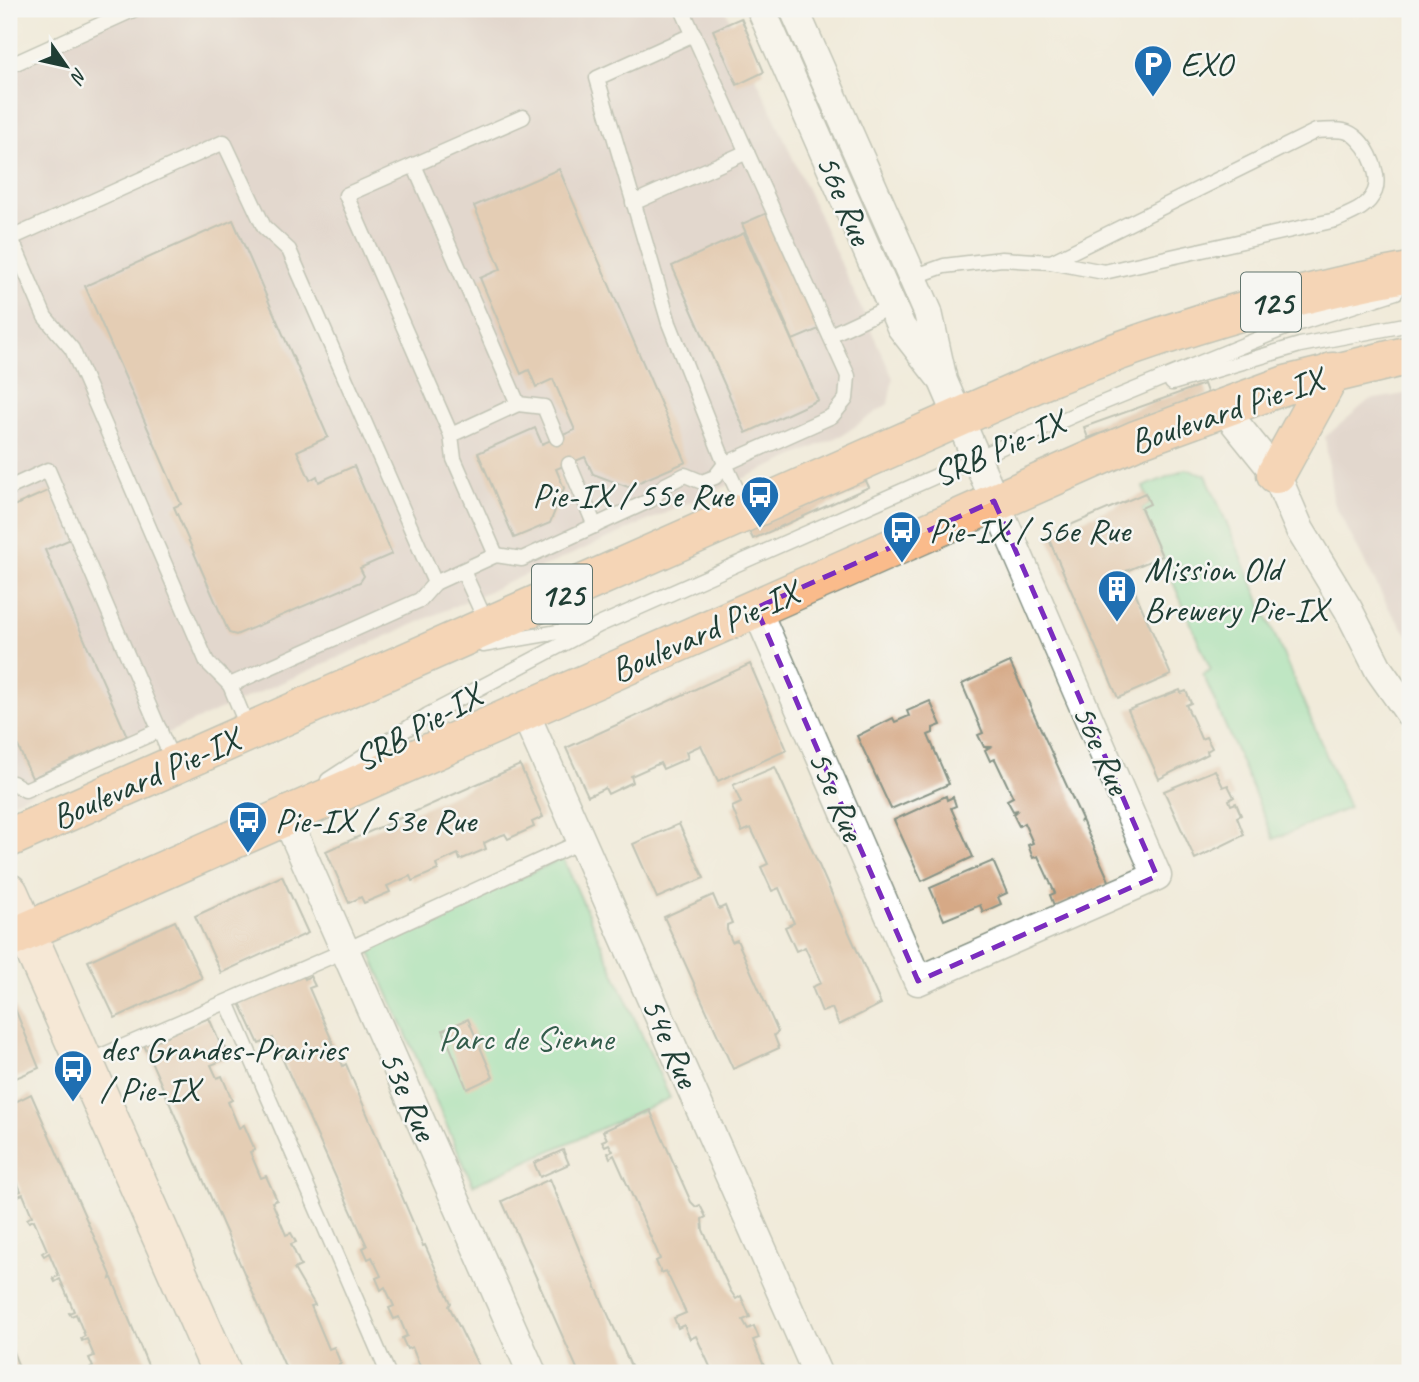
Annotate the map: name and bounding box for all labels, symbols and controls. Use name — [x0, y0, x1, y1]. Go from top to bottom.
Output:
north arrow — [32, 32, 102, 102]
place label: EXO — [1180, 42, 1236, 87]
parking icon: EXO — [1132, 43, 1174, 98]
text: N — [64, 63, 93, 89]
street label: 56e Rue — [806, 147, 885, 254]
road number: 125 — [1241, 272, 1301, 332]
street label: Boulevard Pie-IX — [1124, 355, 1334, 464]
street label: SRB Pie-IX — [925, 397, 1076, 497]
place label: Pie-IX / 55e Rue — [532, 473, 736, 518]
bus stop icon: Pie-IX / 55e Rue — [739, 474, 781, 529]
place label: Pie-IX / 56e Rue — [929, 508, 1132, 553]
bus stop icon: Pie-IX / 56e Rue — [881, 509, 923, 564]
place label: Mission Old Brewery Pie-IX — [1144, 547, 1333, 632]
road number: 125 — [532, 565, 592, 624]
street label: Boulevard Pie-IX — [603, 568, 810, 693]
building icon: Mission Old Brewery Pie-IX — [1096, 568, 1138, 623]
street label: SRB Pie-IX — [346, 670, 494, 782]
street label: 56e Rue — [1062, 697, 1142, 804]
street label: Boulevard Pie-IX — [44, 715, 251, 840]
street label: 55e Rue — [798, 743, 877, 850]
place label: Pie-IX / 53e Rue — [275, 798, 478, 843]
bus stop icon: Pie-IX / 53e Rue — [227, 799, 269, 854]
street label: 54e Rue — [631, 990, 711, 1097]
park label: Parc de Sienne — [439, 1016, 616, 1061]
place label: des Grandes-Prairies / Pie-IX — [100, 1027, 349, 1112]
street label: 53e Rue — [369, 1043, 449, 1150]
bus stop icon: des Grandes-Prairies / Pie-IX — [52, 1048, 94, 1103]

